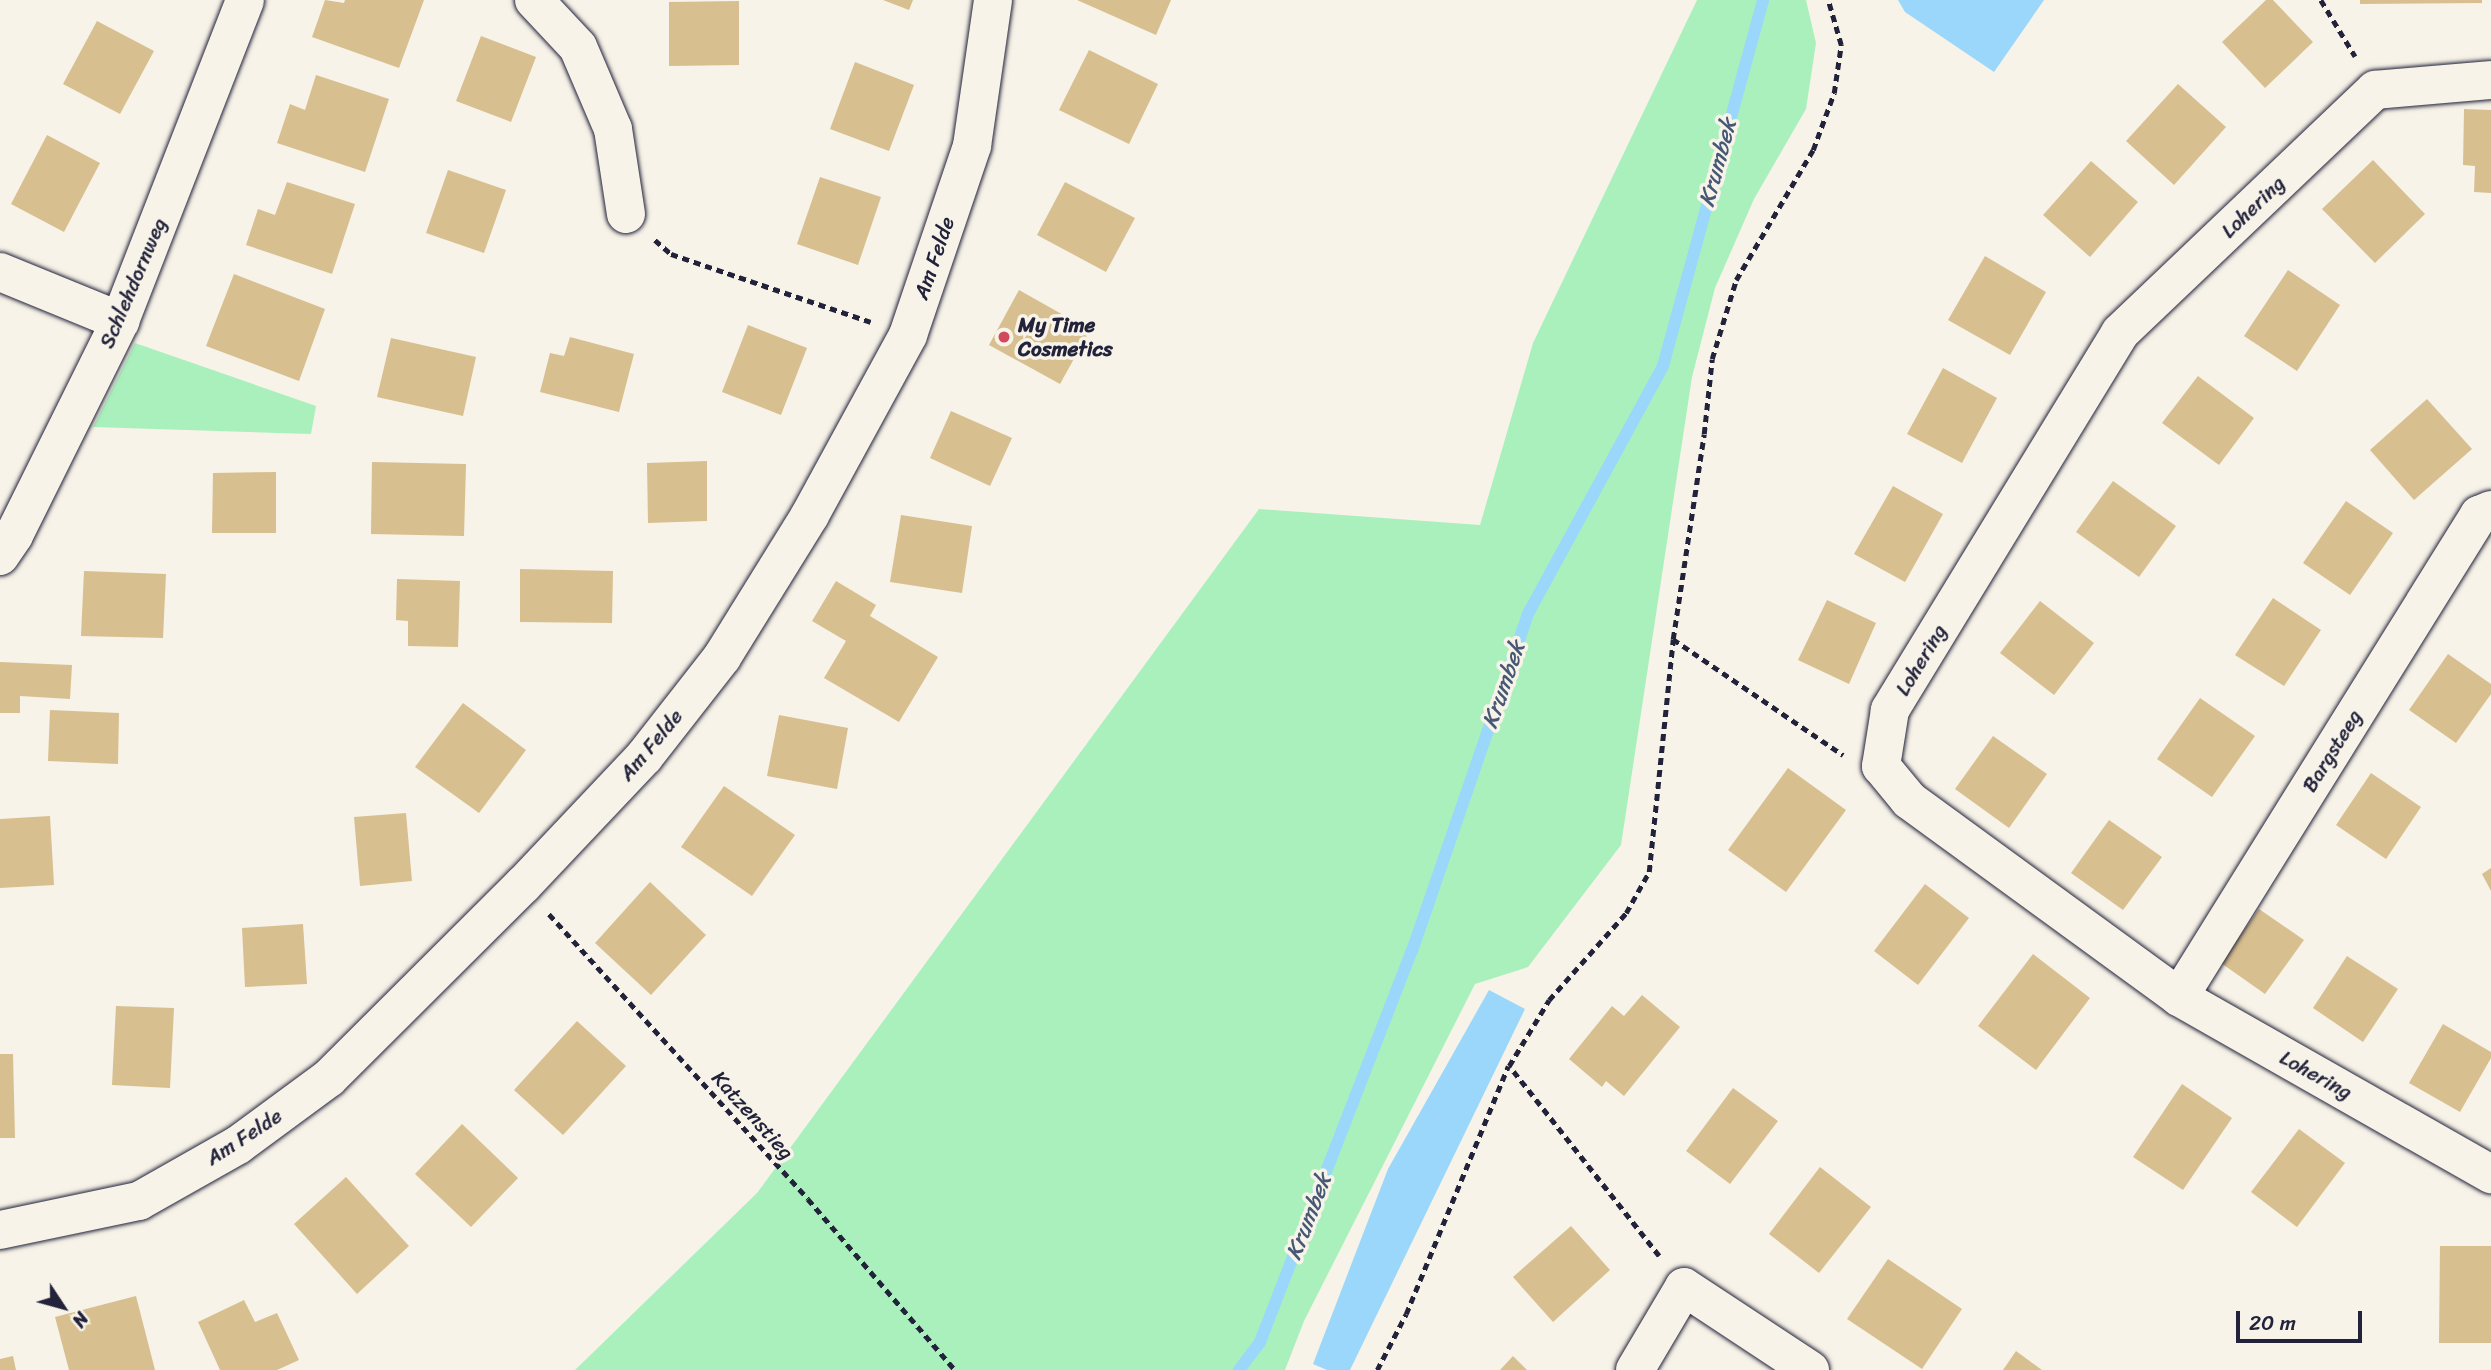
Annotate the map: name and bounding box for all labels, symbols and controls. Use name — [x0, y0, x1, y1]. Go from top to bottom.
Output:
water label: Krumbek — [1693, 116, 1743, 210]
street label: Lohering — [2216, 171, 2290, 243]
street label: Schlehdornweg — [94, 214, 172, 352]
street label: Am Felde — [908, 214, 960, 302]
place label: My Time Cosmetics — [1018, 312, 1113, 362]
marker: My Time Cosmetics — [996, 329, 1012, 345]
street label: Lohering — [1890, 620, 1952, 700]
water label: Krumbek — [1476, 638, 1532, 732]
street label: Am Felde — [614, 704, 688, 786]
street label: Bargsteeg — [2297, 705, 2367, 797]
street label: Lohering — [2276, 1045, 2356, 1105]
street label: Katzenstieg — [707, 1065, 799, 1165]
street label: Am Felde — [201, 1103, 287, 1171]
water label: Krumbek — [1280, 1170, 1338, 1264]
north arrow — [28, 1272, 98, 1342]
scale bar — [2239, 1296, 2365, 1340]
text: 20 m — [2249, 1304, 2296, 1342]
text: N — [63, 1305, 98, 1335]

